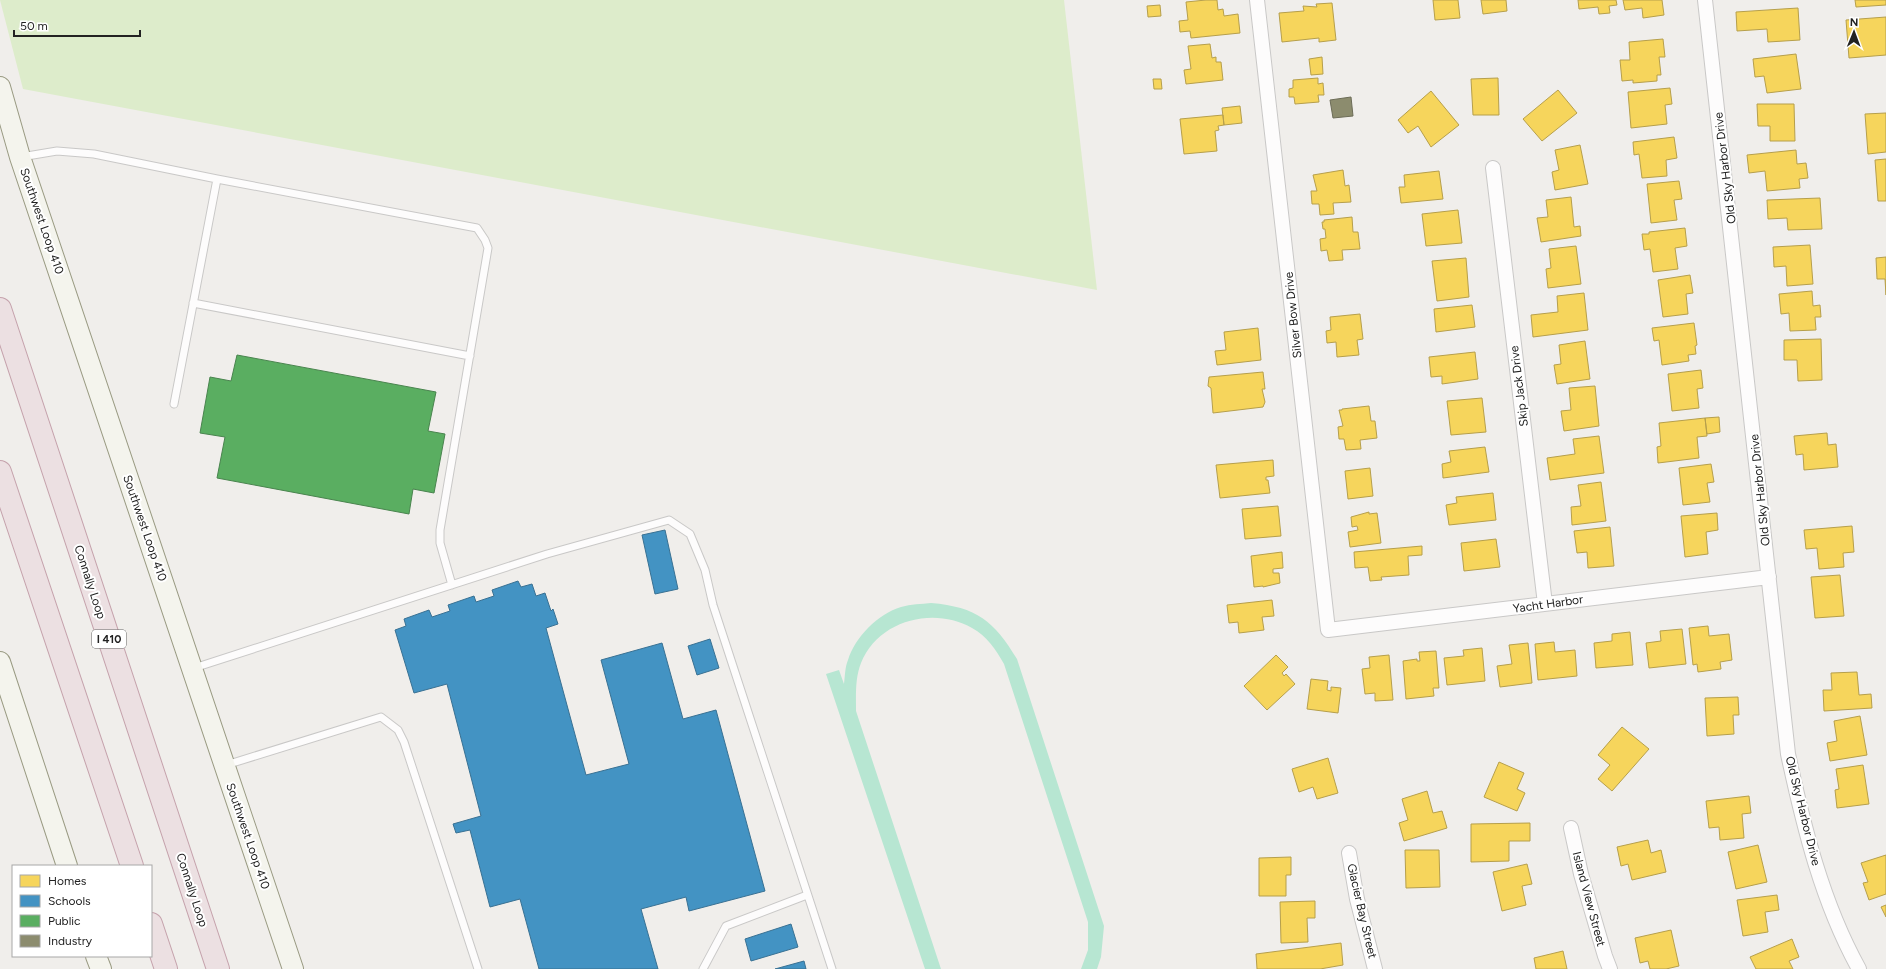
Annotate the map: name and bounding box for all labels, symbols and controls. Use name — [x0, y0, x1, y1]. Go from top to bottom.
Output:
scale bar — [14, 12, 140, 38]
north arrow — [1834, 12, 1874, 52]
text: N — [1850, 16, 1859, 29]
text: 50 m — [20, 19, 48, 33]
street label: Old Sky Harbor Drive — [1711, 111, 1739, 225]
street label: Southwest Loop 410 — [17, 166, 67, 276]
street label: Silver Bow Drive — [1281, 271, 1304, 359]
street label: Skip Jack Drive — [1507, 344, 1531, 427]
street label: Old Sky Harbor Drive — [1747, 433, 1773, 547]
street label: Southwest Loop 410 — [120, 473, 170, 583]
street label: Connally Loop — [71, 543, 109, 621]
street label: Yacht Harbor — [1512, 592, 1584, 616]
road number: I 410 — [92, 630, 126, 648]
street label: Old Sky Harbor Drive — [1783, 755, 1823, 868]
street label: Southwest Loop 410 — [223, 781, 273, 891]
street label: Island View Street — [1570, 850, 1609, 948]
street label: Connally Loop — [173, 851, 211, 929]
street label: Glacier Bay Street — [1344, 862, 1380, 960]
legend — [12, 865, 152, 957]
text: Homes — [48, 874, 87, 888]
text: Schools — [48, 894, 91, 908]
text: Public — [48, 914, 81, 928]
text: Industry — [48, 934, 93, 948]

